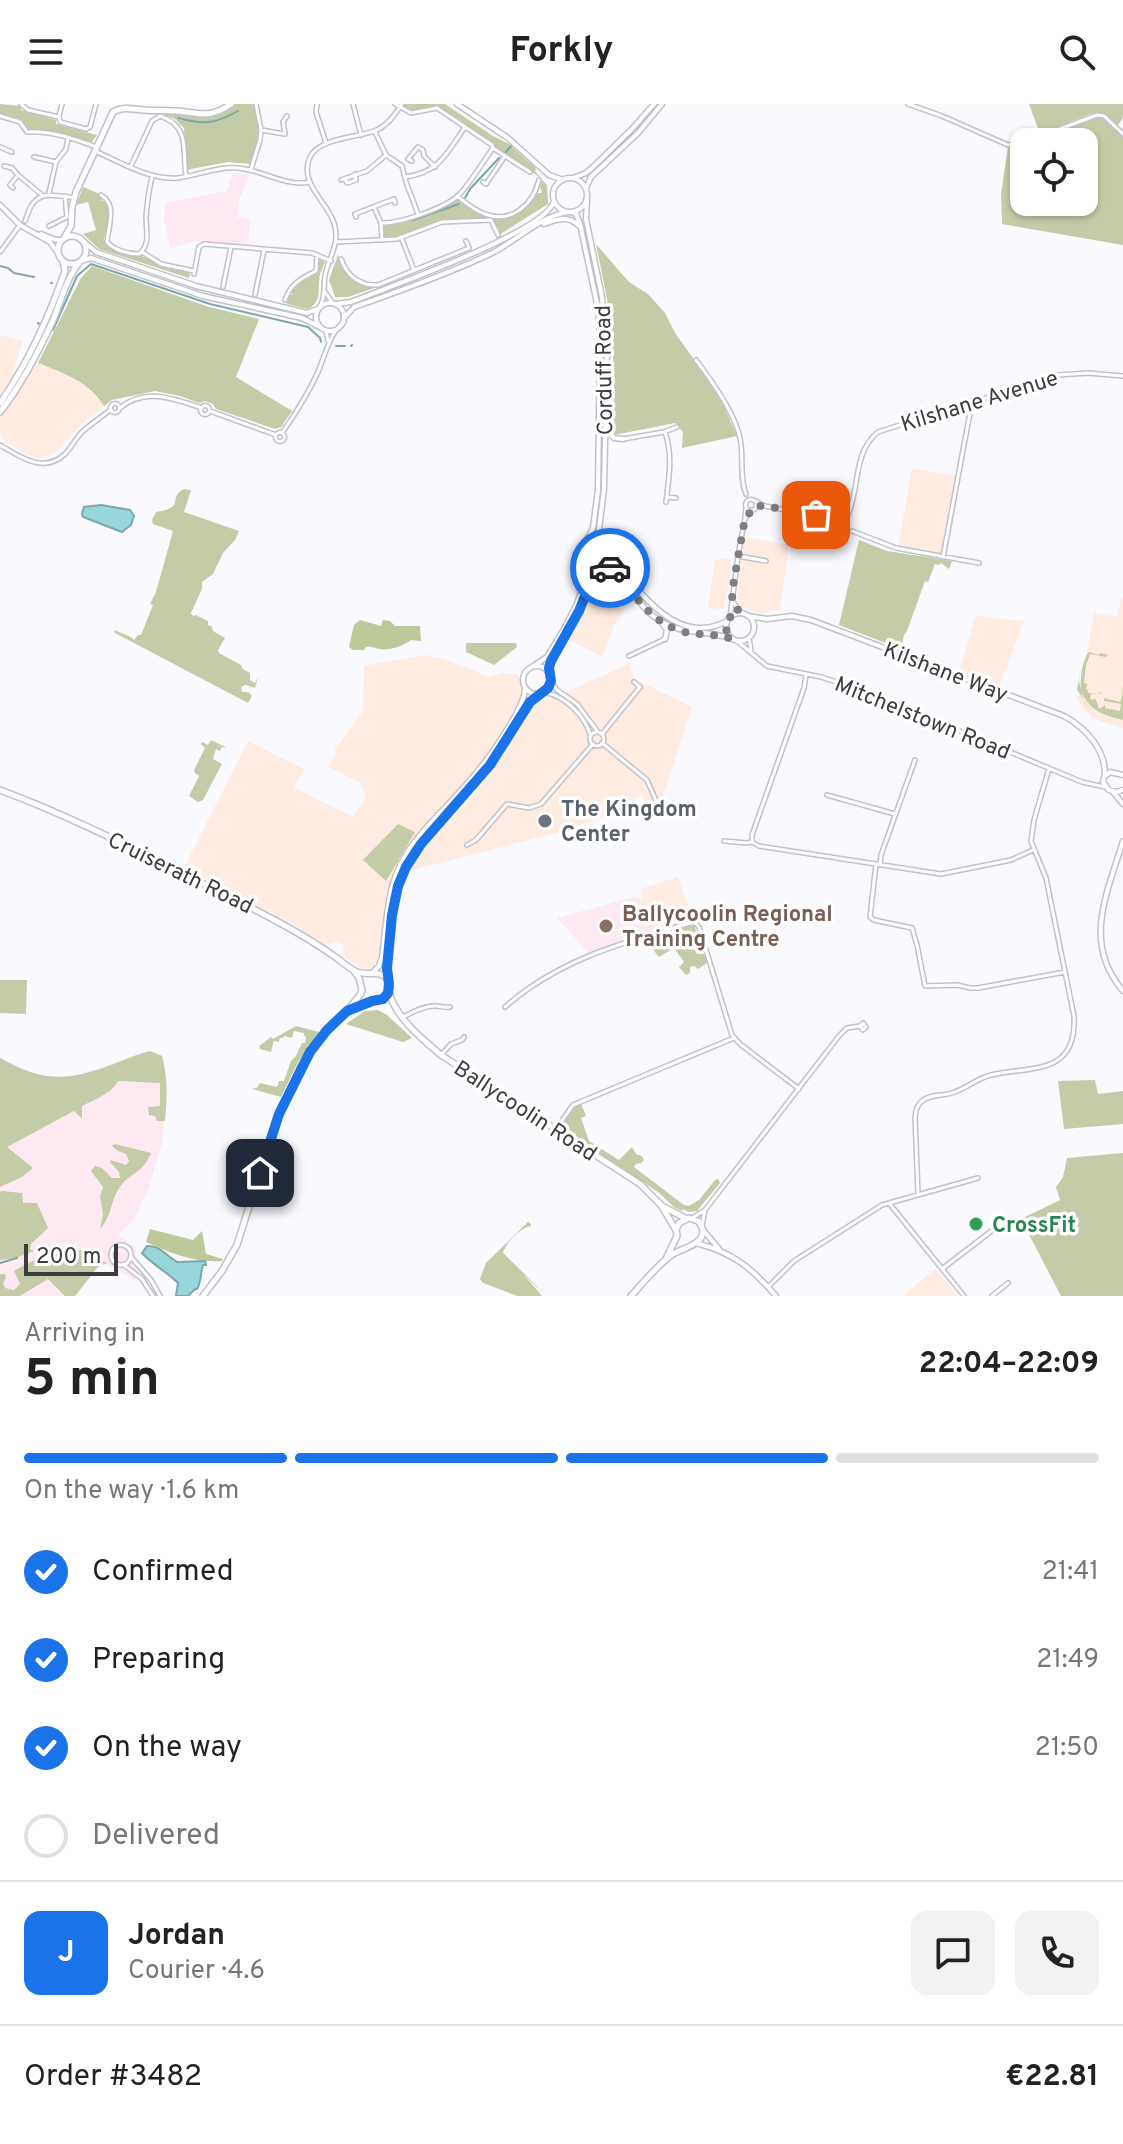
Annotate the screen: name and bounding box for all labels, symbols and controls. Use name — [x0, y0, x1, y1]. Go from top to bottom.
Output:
text: Forkly — [510, 29, 613, 75]
icon: menu — [24, 30, 68, 74]
icon: search — [1055, 30, 1099, 74]
map controls — [1010, 128, 1098, 216]
button: locate — [1010, 128, 1098, 216]
street label: Corduff Road — [591, 305, 620, 435]
street label: Kilshane Avenue — [898, 366, 1062, 439]
pin — [782, 481, 850, 549]
icon: bag — [794, 493, 838, 537]
courier — [570, 528, 650, 608]
icon: car — [588, 546, 632, 590]
street label: Kilshane Way — [879, 637, 1011, 709]
street label: Mitchelstown Road — [830, 672, 1014, 767]
place label: The Kingdom Center — [561, 797, 697, 849]
marker: The Kingdom Center — [536, 812, 554, 830]
street label: Cruiserath Road — [103, 827, 257, 921]
place label: Ballycoolin Regional Training Centre — [622, 902, 833, 954]
marker: Ballycoolin Regional Training Centre — [597, 917, 615, 935]
street label: Ballycoolin Road — [448, 1056, 601, 1168]
pin — [226, 1139, 294, 1207]
icon: home — [238, 1151, 282, 1195]
place label: CrossFit — [992, 1213, 1076, 1240]
marker: CrossFit — [967, 1215, 985, 1233]
scale bar — [24, 1240, 118, 1276]
text: 200 m — [36, 1244, 101, 1271]
text: Arriving in — [24, 1318, 145, 1351]
text: 22:04–22:09 — [919, 1346, 1099, 1383]
text: 5 min — [24, 1348, 160, 1414]
text: On the way · 1.6 km — [24, 1475, 239, 1508]
icon: check — [24, 1550, 68, 1594]
text: Confirmed — [92, 1554, 234, 1591]
text: 21:41 — [1042, 1556, 1099, 1589]
icon: check — [24, 1638, 68, 1682]
text: Preparing — [92, 1642, 225, 1679]
text: 21:49 — [1036, 1644, 1099, 1677]
icon: check — [24, 1726, 68, 1770]
text: On the way — [92, 1730, 242, 1767]
text: 21:50 — [1035, 1732, 1099, 1765]
text: Delivered — [92, 1818, 220, 1855]
button: chat — [911, 1911, 995, 1995]
button: phone — [1015, 1911, 1099, 1995]
text: Jordan — [128, 1918, 225, 1955]
text: J — [58, 1935, 74, 1972]
text: Courier · 4.6 — [128, 1955, 265, 1988]
text: Order #3482 — [24, 2059, 202, 2096]
text: €22.81 — [1005, 2059, 1099, 2096]

